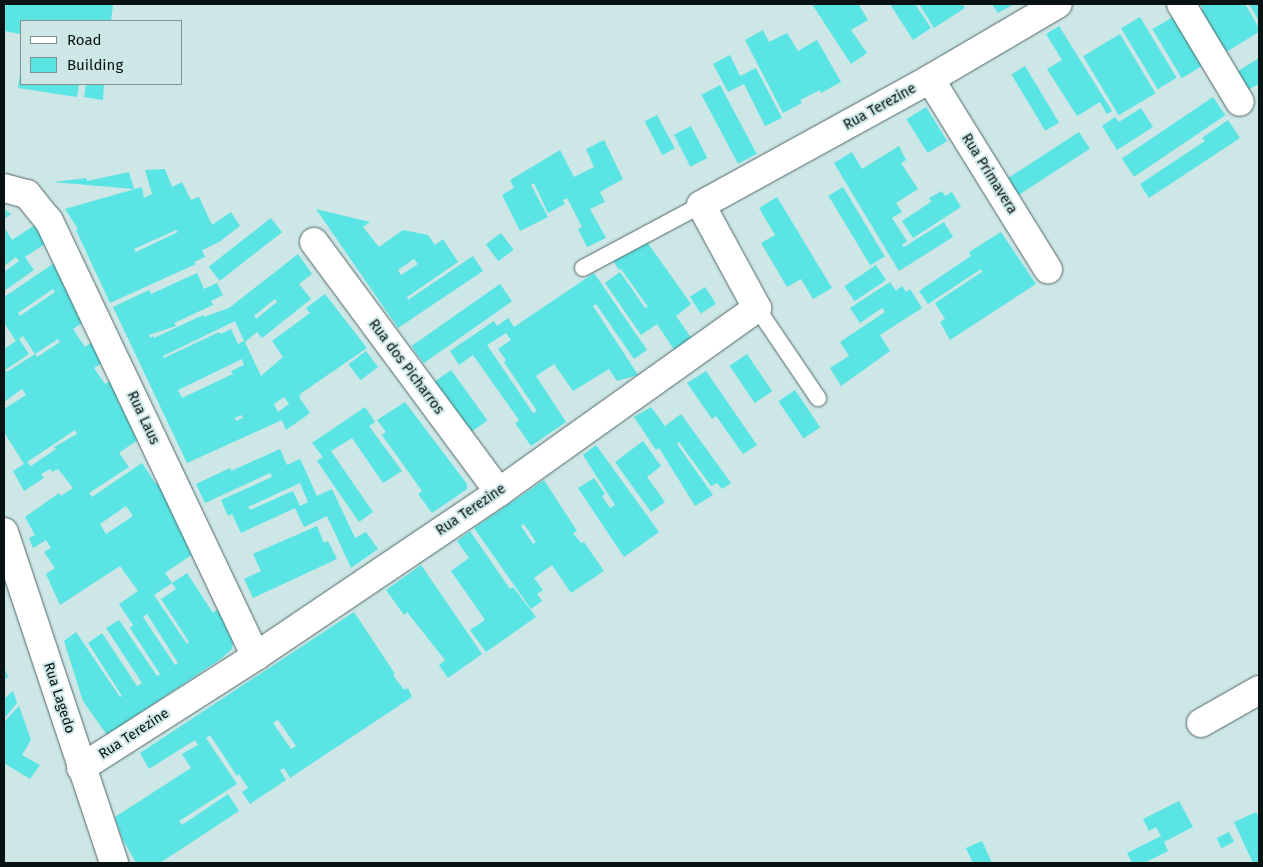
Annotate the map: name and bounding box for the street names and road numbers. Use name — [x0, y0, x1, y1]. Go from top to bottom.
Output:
street label: Rua Terezine — [841, 80, 919, 134]
street label: Rua Primavera — [958, 131, 1020, 217]
street label: Rua dos Picharros — [365, 316, 447, 418]
street label: Rua Laus — [123, 389, 163, 447]
street label: Rua Terezine — [433, 481, 509, 539]
street label: Rua Lagedo — [40, 660, 78, 736]
street label: Rua Terezine — [96, 705, 172, 763]

